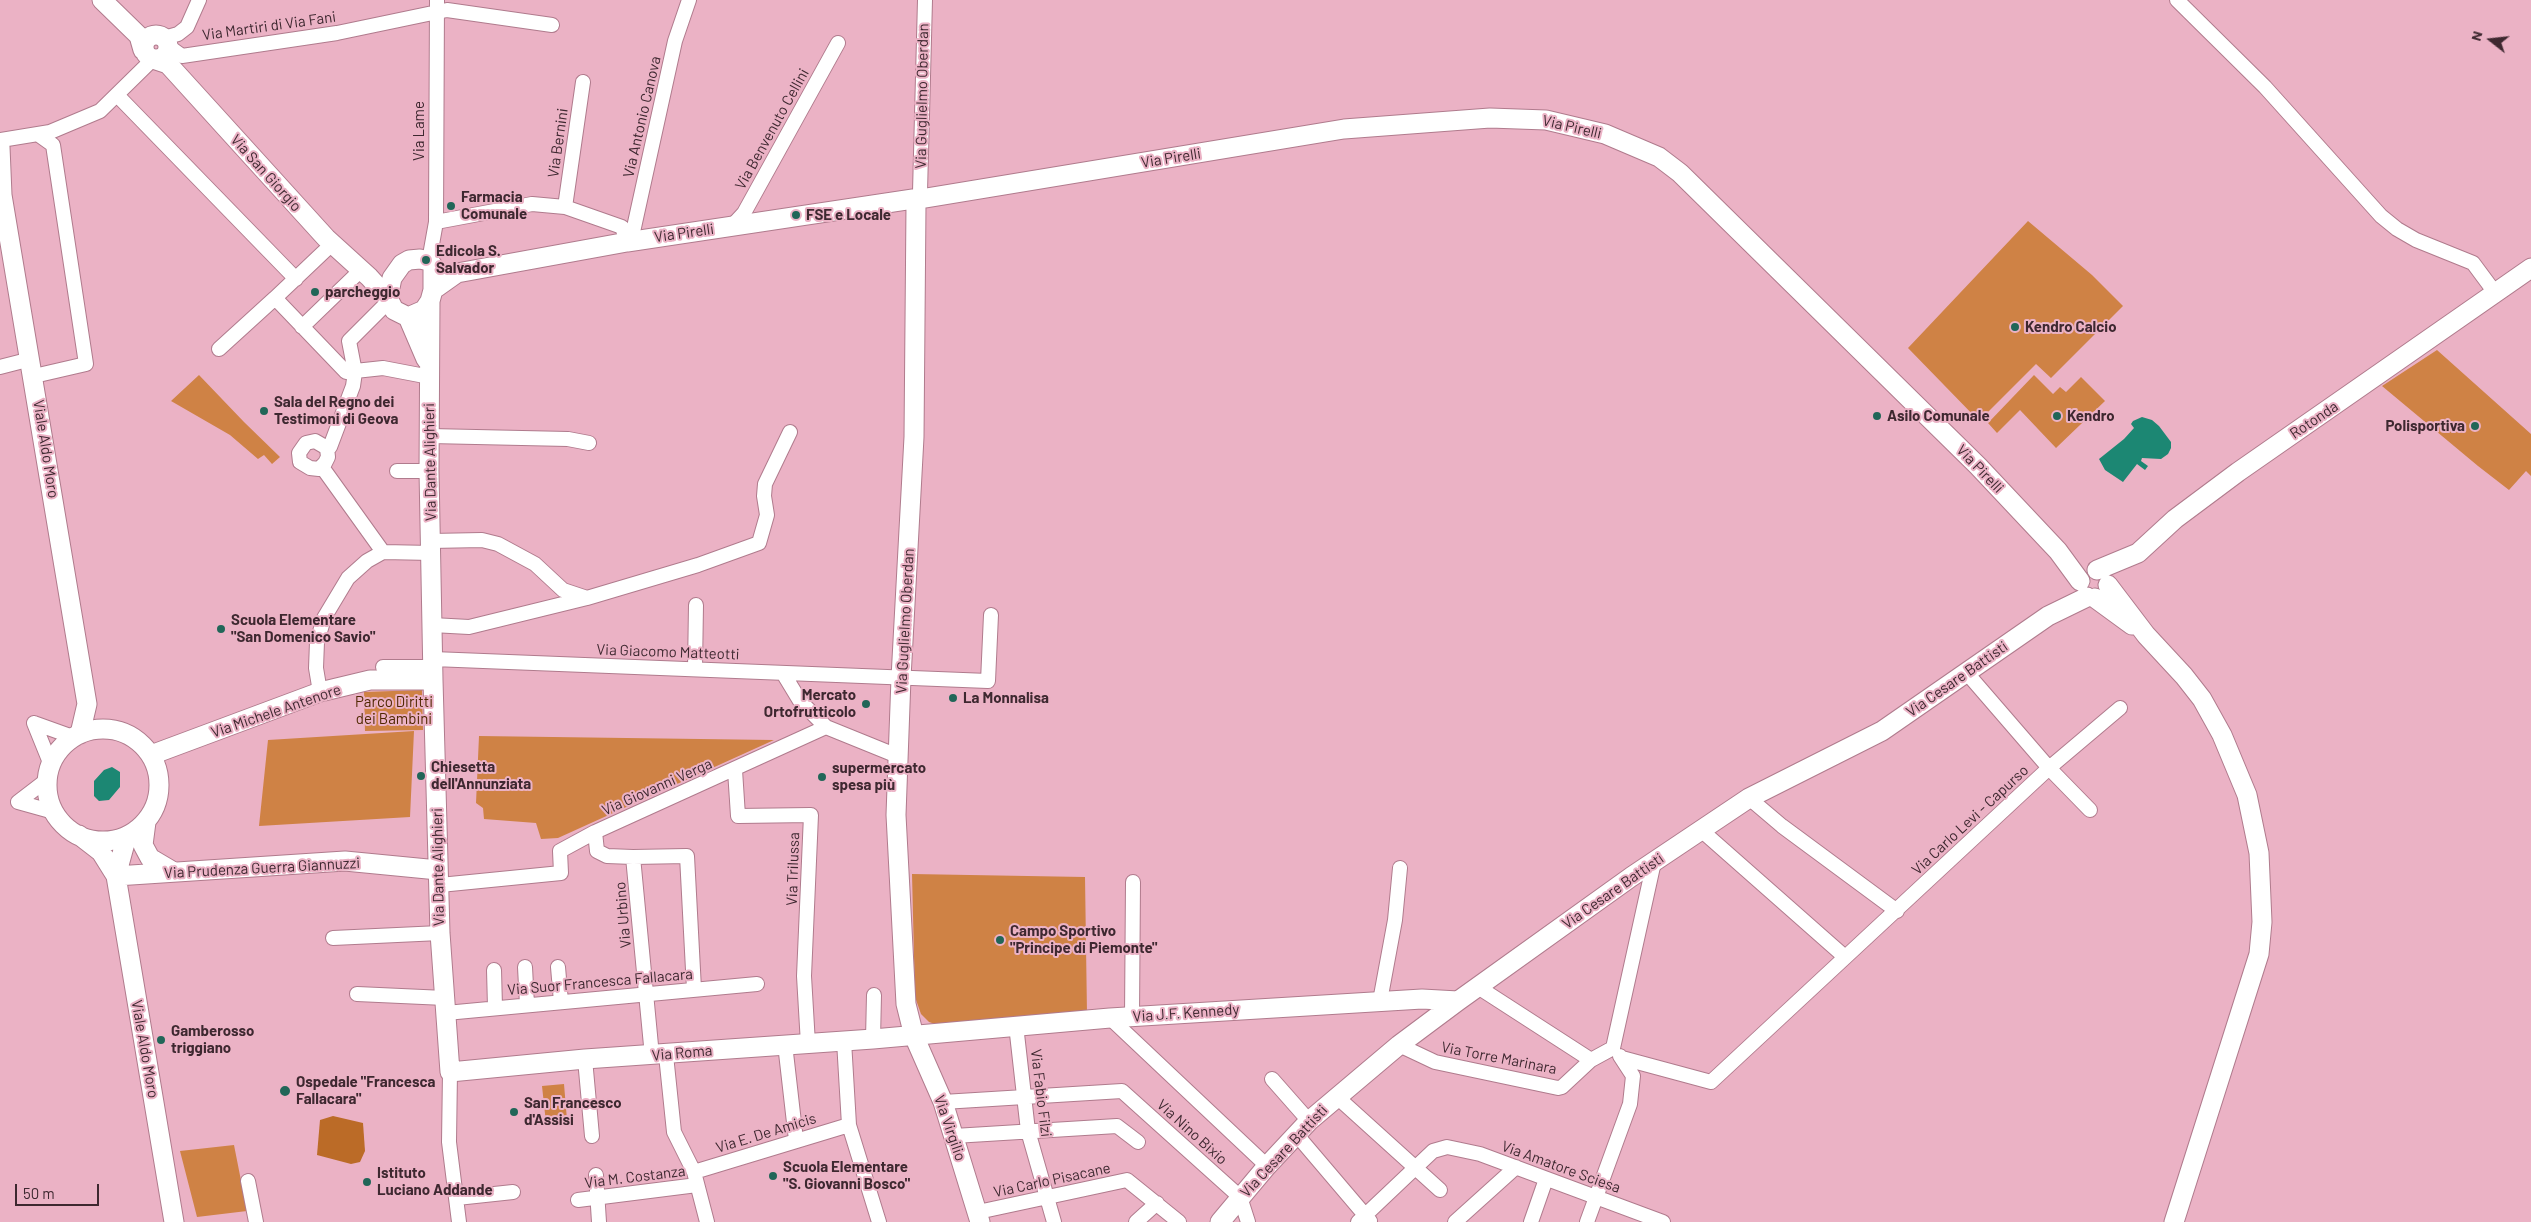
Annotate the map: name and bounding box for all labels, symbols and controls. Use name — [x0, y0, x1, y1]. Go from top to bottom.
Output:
street label: Via Martiri di Via Fani — [201, 8, 337, 44]
north arrow — [2466, 15, 2516, 65]
street label: Via Guglielmo Oberdan — [912, 23, 932, 169]
text: N — [2467, 29, 2486, 43]
street label: Via Antonio Canova — [619, 54, 665, 180]
street label: Via Benvenuto Cellini — [731, 65, 813, 193]
street label: Via Lame — [410, 101, 428, 161]
street label: Via Bernini — [544, 107, 572, 179]
street label: Via Pirelli — [1541, 111, 1603, 143]
street label: Via San Giorgio — [227, 131, 305, 215]
street label: Via Pirelli — [1140, 144, 1202, 172]
place label: Farmacia Comunale — [461, 188, 527, 223]
marker: Farmacia Comunale — [445, 200, 457, 212]
place label: FSE e Locale — [806, 206, 891, 224]
marker: FSE e Locale — [790, 209, 802, 221]
street label: Via Pirelli — [653, 220, 715, 246]
place label: Edicola S. Salvador — [436, 242, 501, 277]
marker: Edicola S. Salvador — [420, 254, 432, 266]
place label: parcheggio — [325, 283, 400, 301]
marker: parcheggio — [309, 286, 321, 298]
place label: Kendro Calcio — [2025, 318, 2116, 336]
marker: Kendro Calcio — [2009, 321, 2021, 333]
place label: Sala del Regno dei Testimoni di Geova — [274, 393, 398, 428]
street label: Rotonda — [2286, 397, 2342, 443]
street label: Viale Aldo Moro — [29, 399, 63, 499]
street label: Via Dante Alighieri — [420, 403, 440, 521]
marker: Sala del Regno dei Testimoni di Geova — [258, 405, 270, 417]
place label: Asilo Comunale — [1887, 407, 1990, 425]
place label: Kendro — [2067, 407, 2115, 425]
marker: Asilo Comunale — [1871, 410, 1883, 422]
marker: Kendro — [2051, 410, 2063, 422]
place label: Polisportiva — [2386, 417, 2465, 435]
marker: Polisportiva — [2469, 420, 2481, 432]
street label: Via Pirelli — [1953, 441, 2007, 497]
street label: Via Guglielmo Oberdan — [892, 548, 918, 694]
place label: Scuola Elementare "San Domenico Savio" — [231, 611, 375, 646]
marker: Scuola Elementare "San Domenico Savio" — [215, 623, 227, 635]
street label: Via Cesare Battisti — [1903, 637, 2011, 721]
street label: Via Giacomo Matteotti — [596, 641, 740, 663]
street label: Via Michele Antenore — [209, 680, 343, 742]
place label: Mercato Ortofrutticolo — [764, 686, 856, 721]
place label: La Monnalisa — [963, 689, 1049, 707]
marker: La Monnalisa — [947, 692, 959, 704]
park label: Parco Diritti dei Bambini — [355, 693, 433, 728]
marker: Mercato Ortofrutticolo — [860, 698, 872, 710]
street label: Via Giovanni Verga — [599, 755, 715, 819]
place label: Chiesetta dell'Annunziata — [431, 758, 531, 793]
place label: supermercato spesa più — [832, 759, 926, 794]
street label: Via Carlo Levi - Capurso — [1908, 761, 2032, 879]
marker: Chiesetta dell'Annunziata — [415, 770, 427, 782]
marker: supermercato spesa più — [816, 771, 828, 783]
street label: Via Dante Alighieri — [428, 808, 448, 926]
street label: Via Trilussa — [783, 832, 803, 906]
street label: Via Cesare Battisti — [1559, 849, 1667, 933]
street label: Via Prudenza Guerra Giannuzzi — [164, 854, 360, 882]
street label: Via Urbino — [611, 881, 635, 949]
place label: Campo Sportivo "Principe di Piemonte" — [1010, 922, 1157, 957]
marker: Campo Sportivo "Principe di Piemonte" — [994, 934, 1006, 946]
street label: Via Suor Francesca Fallacara — [506, 965, 694, 999]
street label: Viale Aldo Moro — [128, 999, 162, 1099]
street label: Via J.F. Kennedy — [1132, 1000, 1240, 1026]
place label: Gamberosso triggiano — [171, 1022, 254, 1057]
marker: Gamberosso triggiano — [155, 1034, 167, 1046]
street label: Via Torre Marinara — [1440, 1038, 1558, 1078]
street label: Via Roma — [651, 1041, 713, 1065]
street label: Via Fabio Filzi — [1027, 1048, 1055, 1138]
place label: Ospedale "Francesca Fallacara" — [296, 1073, 435, 1108]
marker: Ospedale "Francesca Fallacara" — [278, 1084, 292, 1098]
street label: Via Virgilio — [930, 1093, 970, 1163]
place label: San Francesco d'Assisi — [524, 1094, 622, 1129]
street label: Via Nino Bixio — [1153, 1096, 1231, 1168]
street label: Via Cesare Battisti — [1237, 1101, 1331, 1201]
marker: San Francesco d'Assisi — [508, 1106, 520, 1118]
street label: Via E. De Amicis — [714, 1109, 818, 1157]
street label: Via Amatore Sciesa — [1499, 1137, 1623, 1197]
place label: Scuola Elementare "S. Giovanni Bosco" — [783, 1158, 910, 1193]
street label: Via Carlo Pisacane — [992, 1159, 1112, 1201]
street label: Via M. Costanza — [584, 1162, 686, 1192]
place label: Istituto Luciano Addande — [377, 1164, 493, 1199]
marker: Scuola Elementare "S. Giovanni Bosco" — [767, 1170, 779, 1182]
scale bar — [18, 1174, 101, 1206]
marker: Istituto Luciano Addande — [361, 1176, 373, 1188]
text: 50 m — [23, 1184, 55, 1202]

